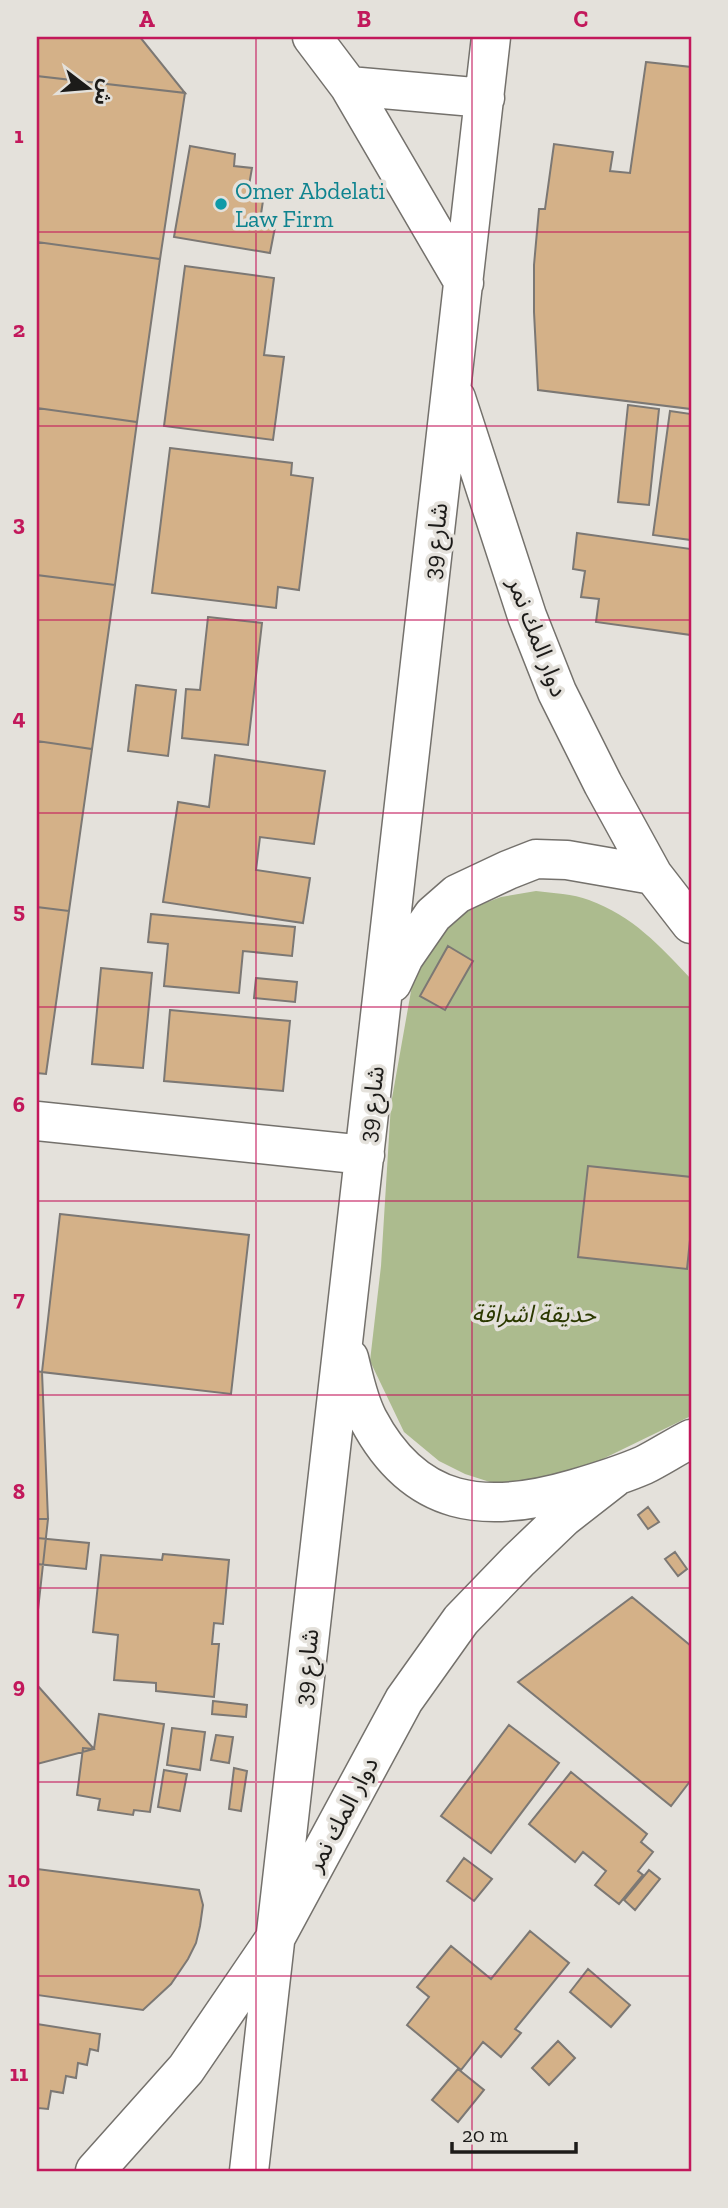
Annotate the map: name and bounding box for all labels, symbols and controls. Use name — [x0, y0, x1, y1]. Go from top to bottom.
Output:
text: A — [139, 5, 155, 33]
text: B — [357, 5, 371, 33]
text: C — [574, 5, 588, 33]
north arrow — [52, 52, 122, 122]
text: ش — [89, 77, 119, 108]
text: 1 — [14, 121, 24, 149]
place label: Omer Abdelati Law Firm — [235, 176, 386, 233]
marker: Omer Abdelati Law Firm — [213, 196, 229, 212]
text: 2 — [13, 315, 25, 343]
street label: شارع 39 — [417, 501, 456, 581]
text: 3 — [13, 509, 25, 537]
street label: دوار المك نمر — [502, 572, 574, 701]
text: 4 — [12, 703, 26, 731]
text: 5 — [13, 896, 25, 924]
street label: شارع 39 — [352, 1064, 393, 1144]
text: 6 — [13, 1090, 25, 1118]
text: 7 — [13, 1284, 25, 1312]
park label: حديقة اشراقة — [472, 1299, 597, 1328]
text: 8 — [13, 1477, 25, 1505]
street label: شارع 39 — [288, 1627, 327, 1707]
text: 9 — [13, 1671, 25, 1699]
street label: دوار المك نمر — [299, 1752, 384, 1877]
text: 10 — [8, 1865, 30, 1893]
text: 11 — [10, 2059, 28, 2087]
scale bar — [452, 2110, 576, 2154]
text: 20 m — [462, 2122, 508, 2147]

